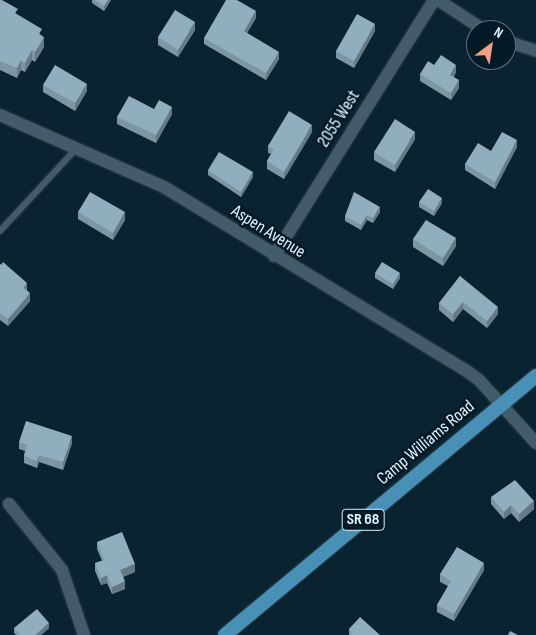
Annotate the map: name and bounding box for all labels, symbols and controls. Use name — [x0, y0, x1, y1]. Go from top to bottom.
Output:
north arrow — [466, 20, 516, 70]
text: N — [491, 23, 506, 42]
street label: 2055 West — [313, 86, 365, 152]
street label: Aspen Avenue — [227, 201, 309, 263]
street label: Camp Williams Road — [373, 396, 479, 490]
road number: SR 68 — [340, 506, 386, 534]

